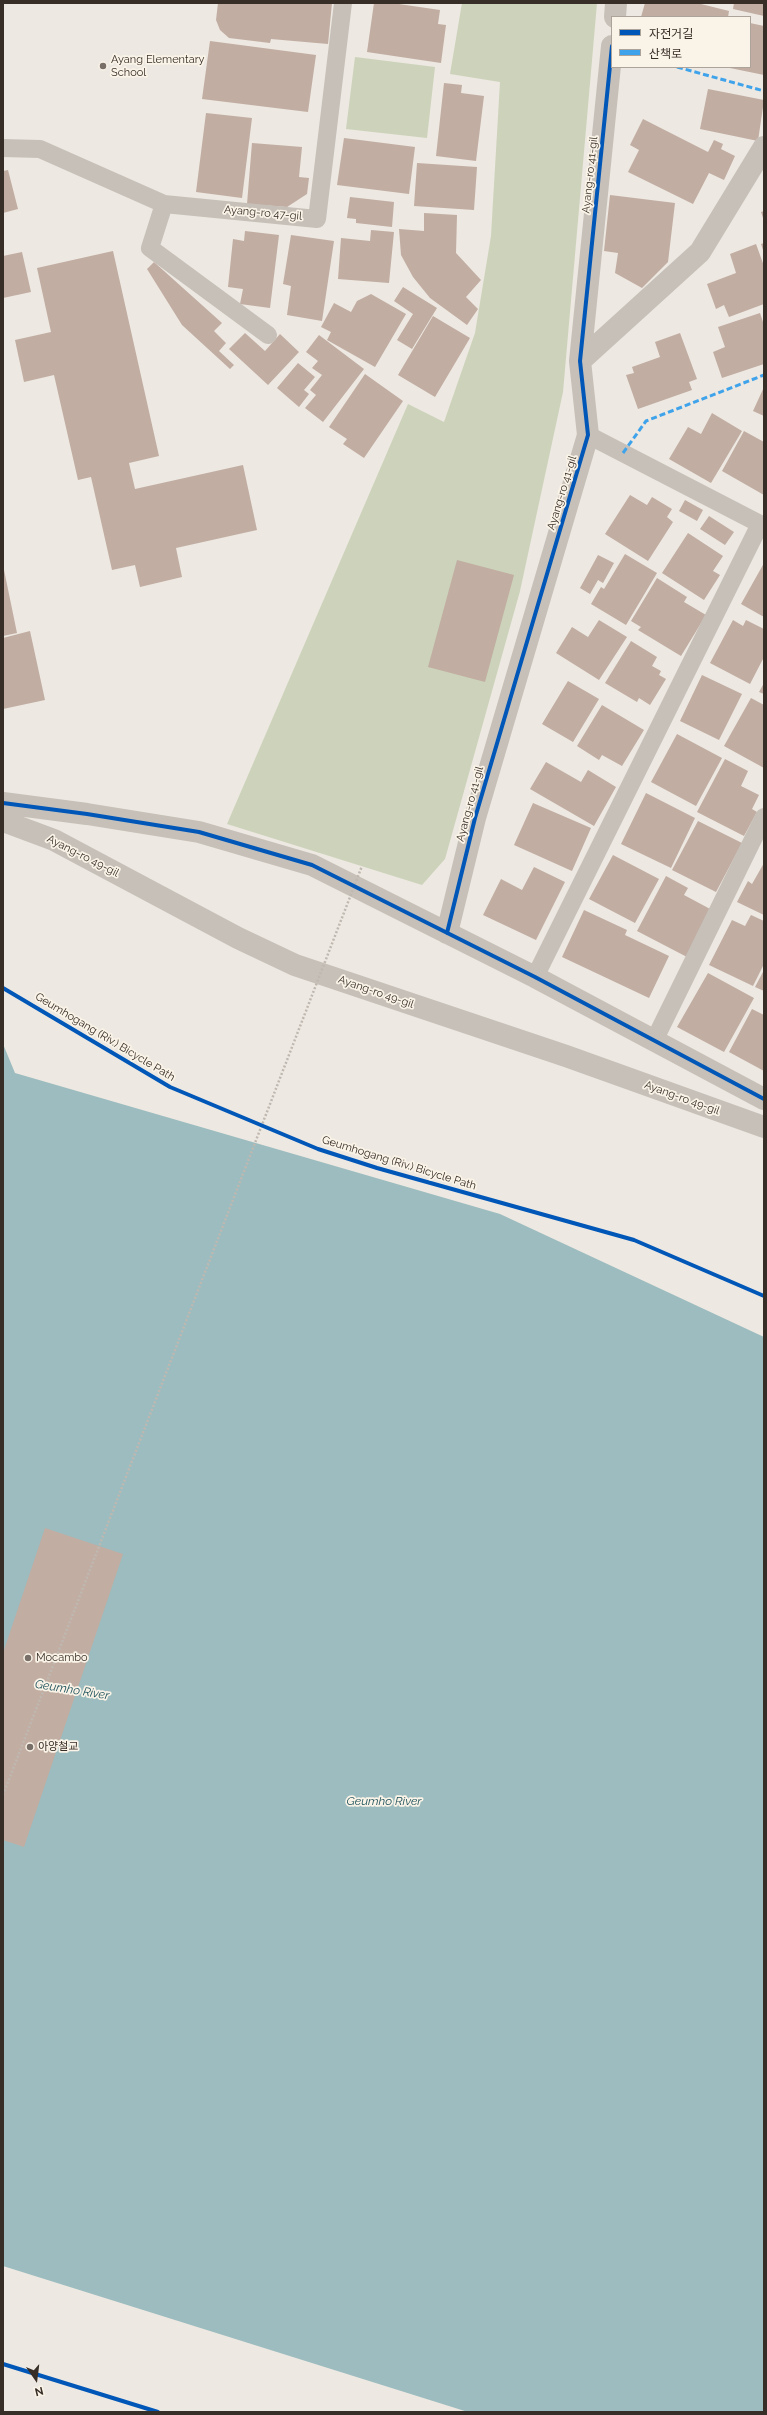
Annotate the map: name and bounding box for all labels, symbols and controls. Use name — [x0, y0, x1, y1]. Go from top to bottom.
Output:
legend — [611, 16, 751, 68]
text: 자전거길 — [649, 27, 693, 41]
text: 산책로 — [649, 47, 682, 61]
place label: Ayang Elementary School — [111, 53, 204, 79]
marker: Ayang Elementary School — [98, 61, 108, 71]
street label: Ayang-ro 41-gil — [579, 136, 601, 214]
street label: Ayang-ro 47-gil — [224, 203, 302, 223]
street label: Ayang-ro 41-gil — [544, 454, 580, 532]
street label: Ayang-ro 41-gil — [454, 765, 486, 843]
street label: Ayang-ro 49-gil — [45, 832, 121, 880]
street label: Ayang-ro 49-gil — [336, 973, 416, 1011]
street label: Geumhogang (Riv.) Bicycle Path — [33, 990, 177, 1084]
street label: Ayang-ro 49-gil — [643, 1078, 721, 1118]
street label: Geumhogang (Riv.) Bicycle Path — [320, 1133, 478, 1193]
place label: Mocambo — [36, 1651, 88, 1665]
marker: Mocambo — [23, 1653, 33, 1663]
water label: Geumho River — [34, 1677, 110, 1703]
place label: 아양철교 — [38, 1740, 78, 1754]
marker: 아양철교 — [25, 1742, 35, 1752]
water label: Geumho River — [347, 1794, 421, 1808]
north arrow — [16, 2359, 56, 2399]
text: N — [33, 2384, 45, 2398]

